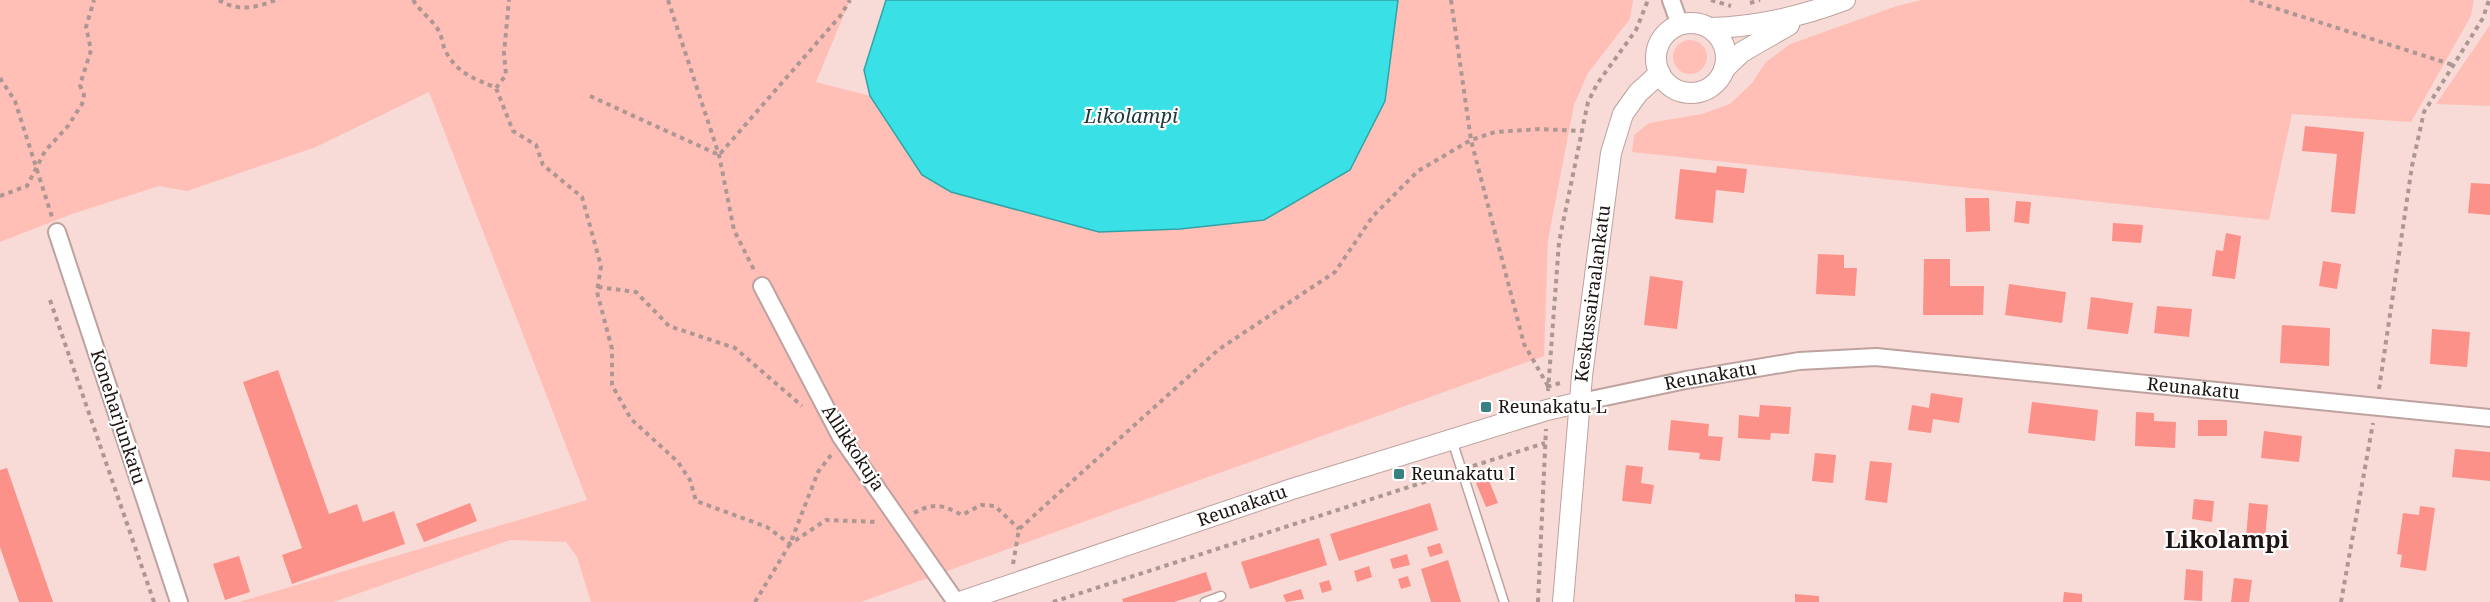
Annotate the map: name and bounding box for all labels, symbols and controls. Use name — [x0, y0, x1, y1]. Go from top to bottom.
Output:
water label: Likolampi — [1083, 102, 1178, 129]
street label: Keskussairaalankatu — [1568, 203, 1615, 383]
street label: Koneharjunkatu — [86, 346, 152, 488]
street label: Reunakatu — [1662, 355, 1759, 395]
street label: Reunakatu — [2146, 371, 2242, 404]
place label: Reunakatu L — [1498, 394, 1607, 418]
street label: Allikkokuja — [817, 400, 891, 495]
marker: Reunakatu L — [1479, 400, 1493, 414]
place label: Reunakatu I — [1411, 461, 1515, 485]
marker: Reunakatu I — [1392, 467, 1406, 481]
street label: Reunakatu — [1194, 478, 1290, 531]
district label: Likolampi — [2165, 522, 2290, 555]

